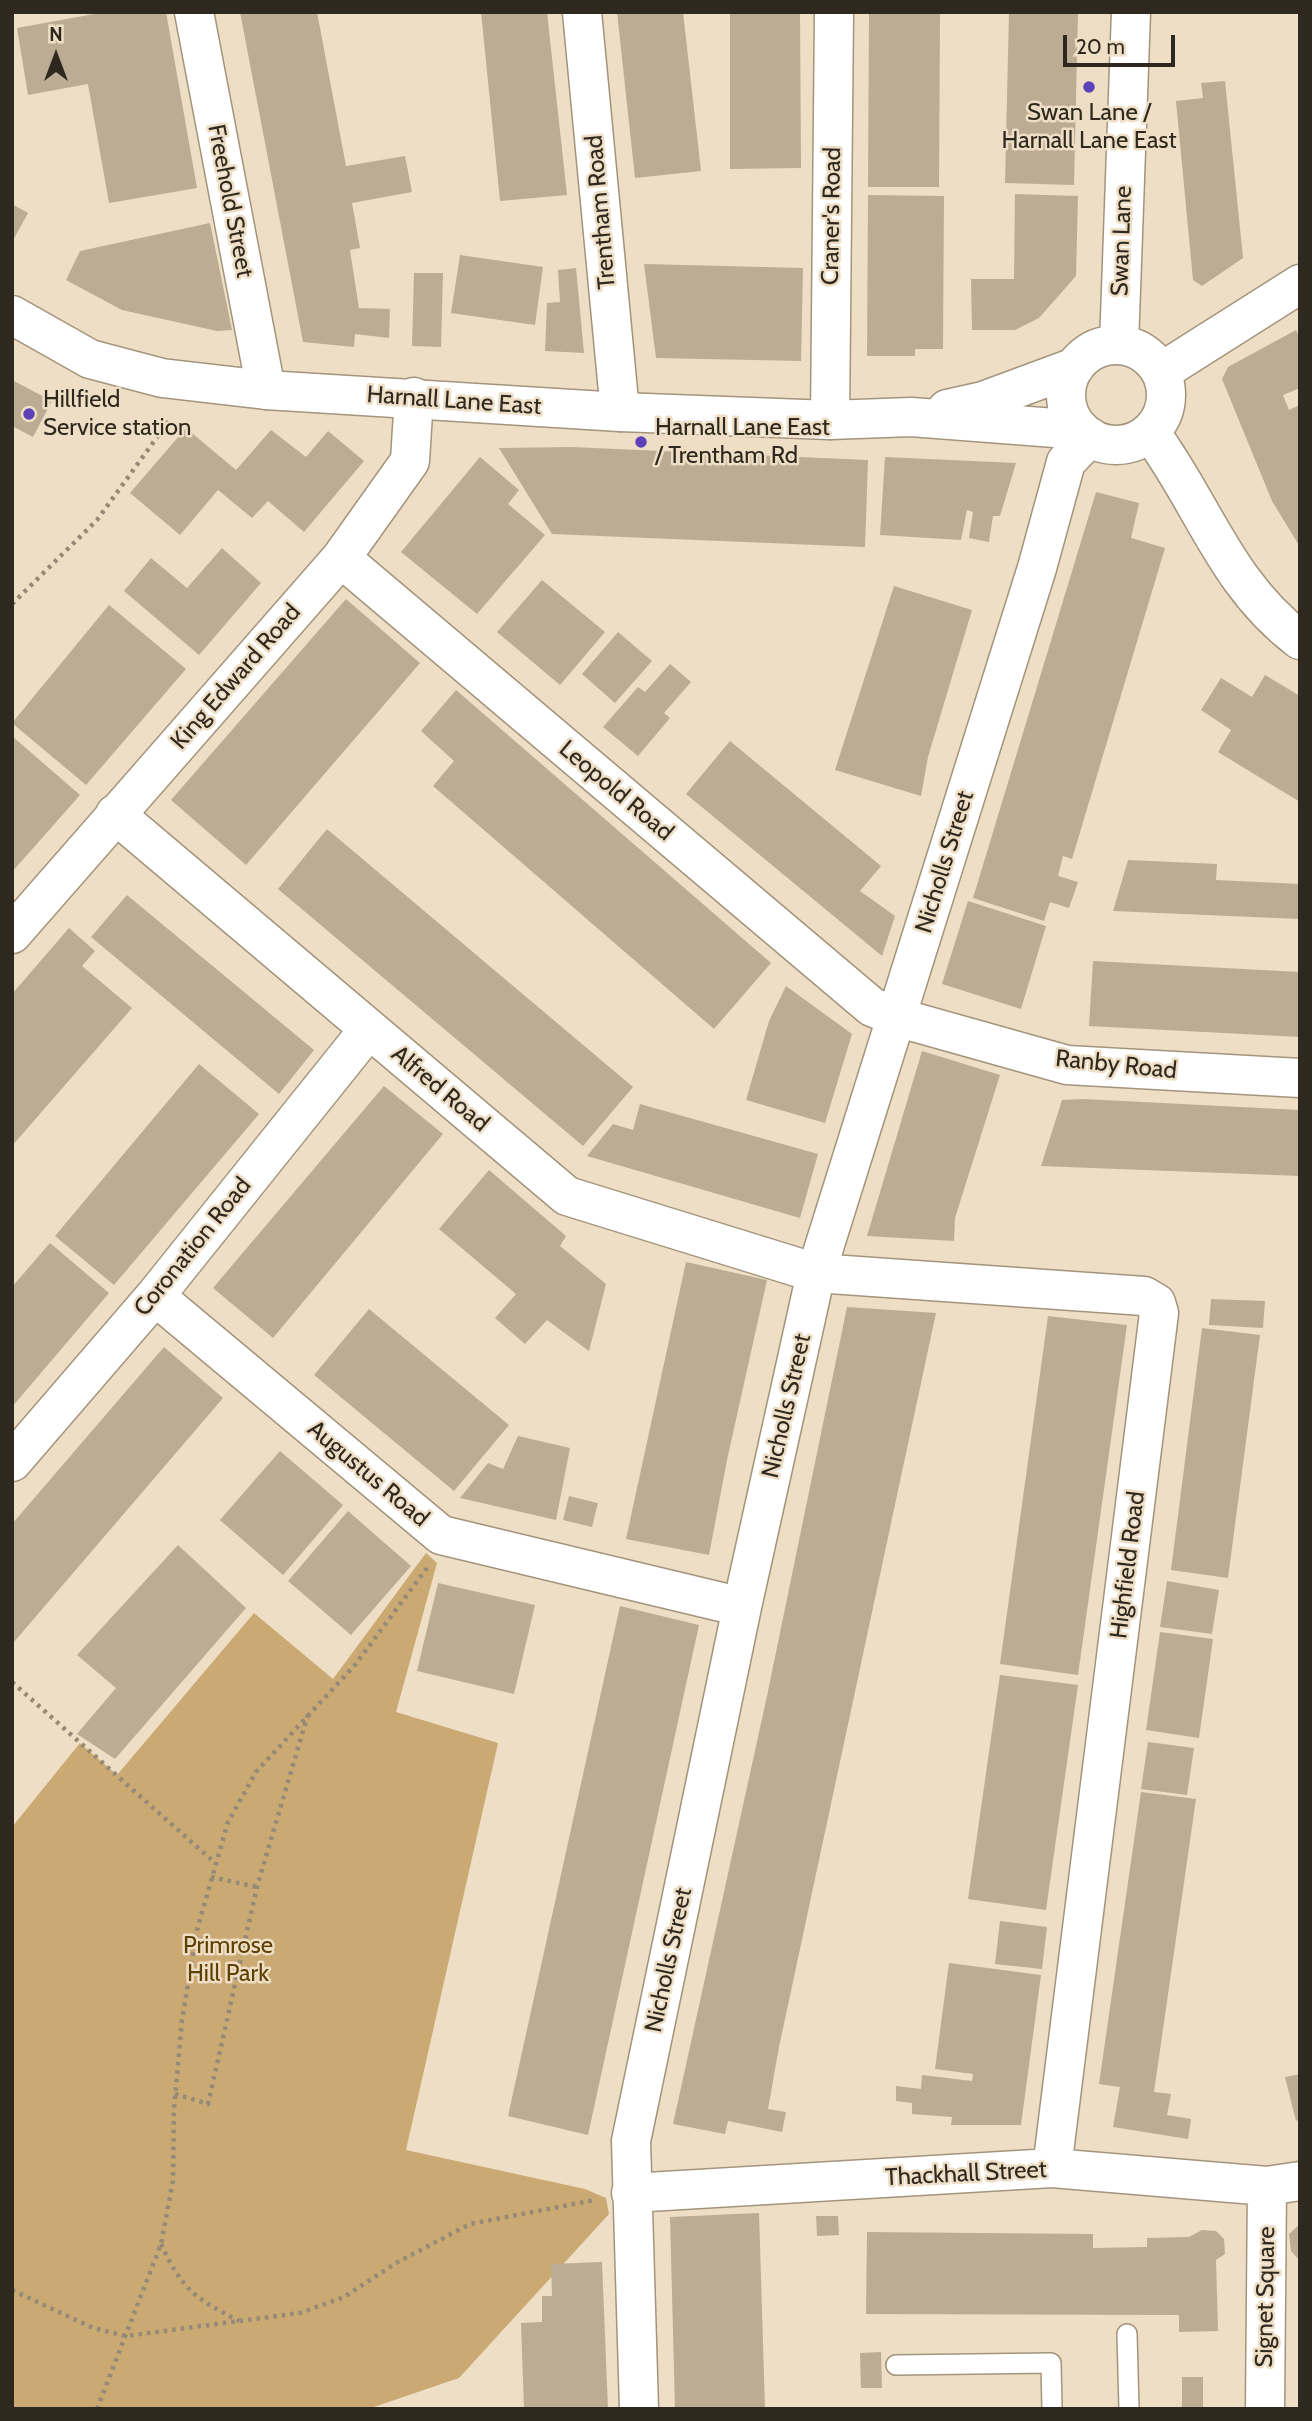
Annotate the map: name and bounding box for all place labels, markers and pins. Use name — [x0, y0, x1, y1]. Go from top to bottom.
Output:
marker: Swan Lane / Harnall Lane East — [1081, 79, 1097, 95]
place label: Swan Lane / Harnall Lane East — [1002, 99, 1176, 155]
place label: Hillfield Service station — [43, 386, 191, 442]
marker: Hillfield Service station — [21, 406, 37, 422]
place label: Harnall Lane East / Trentham Rd — [655, 414, 830, 470]
marker: Harnall Lane East / Trentham Rd — [633, 434, 649, 450]

